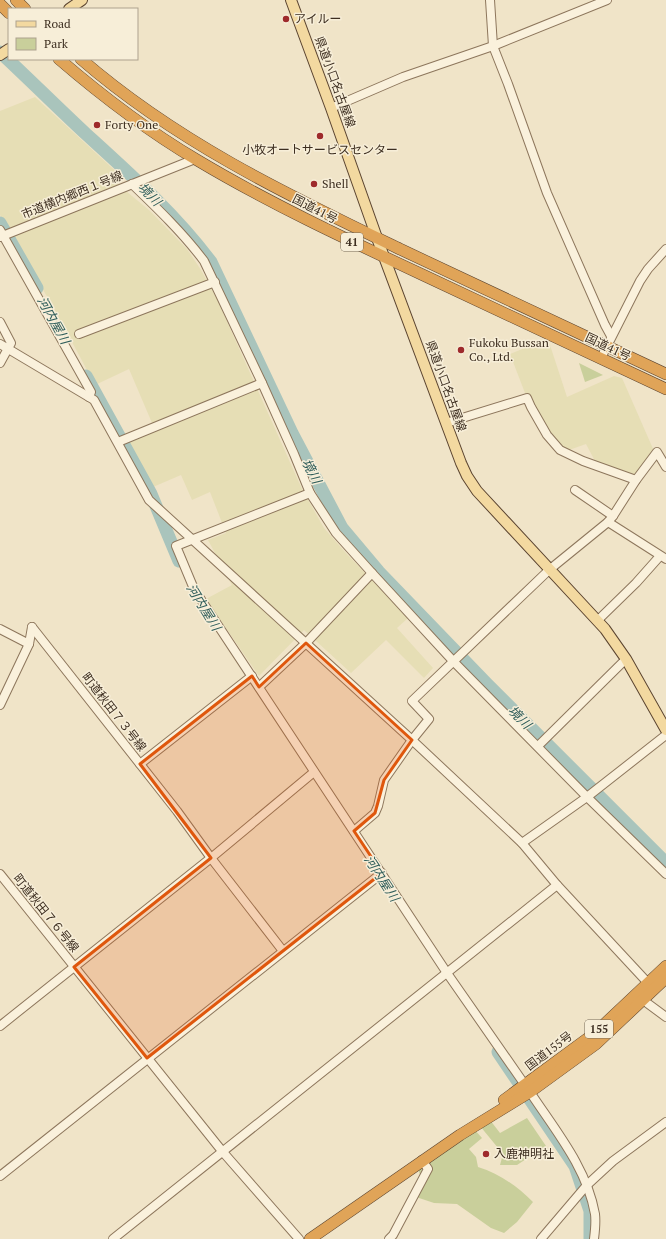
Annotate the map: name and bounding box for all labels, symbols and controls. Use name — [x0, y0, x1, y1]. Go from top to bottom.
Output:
legend — [8, 8, 138, 60]
place label: アイルー — [294, 11, 341, 26]
marker: アイルー — [281, 14, 291, 24]
text: Road — [44, 16, 71, 31]
street label: 県道小口名古屋線 — [312, 34, 359, 130]
text: Park — [44, 36, 69, 51]
place label: Forty One — [105, 117, 158, 132]
marker: Forty One — [92, 120, 102, 130]
marker: 小牧オートサービスセンター — [315, 131, 325, 141]
place label: 小牧オートサービスセンター — [242, 142, 398, 157]
street label: 市道横内郷西１号線 — [19, 167, 125, 222]
place label: Shell — [322, 176, 349, 191]
water label: 境川 — [134, 178, 167, 211]
marker: Shell — [309, 179, 319, 189]
street label: 国道41号 — [290, 191, 340, 226]
road number: 41 — [341, 233, 363, 251]
water label: 河内屋川 — [34, 293, 75, 349]
street label: 国道41号 — [583, 329, 633, 364]
place label: Fukoku Bussan Co., Ltd. — [469, 335, 549, 364]
street label: 県道小口名古屋線 — [423, 338, 470, 434]
marker: Fukoku Bussan Co., Ltd. — [456, 345, 466, 355]
water label: 境川 — [298, 455, 327, 488]
water label: 河内屋川 — [183, 580, 226, 636]
street label: 町道秋田７３号線 — [79, 669, 150, 754]
water label: 境川 — [504, 701, 537, 734]
water label: 河内屋川 — [360, 851, 405, 906]
street label: 町道秋田７６号線 — [10, 871, 82, 955]
road number: 155 — [585, 1020, 613, 1038]
street label: 国道155号 — [522, 1028, 575, 1073]
place label: 入鹿神明社 — [494, 1146, 554, 1161]
marker: 入鹿神明社 — [481, 1149, 491, 1159]

